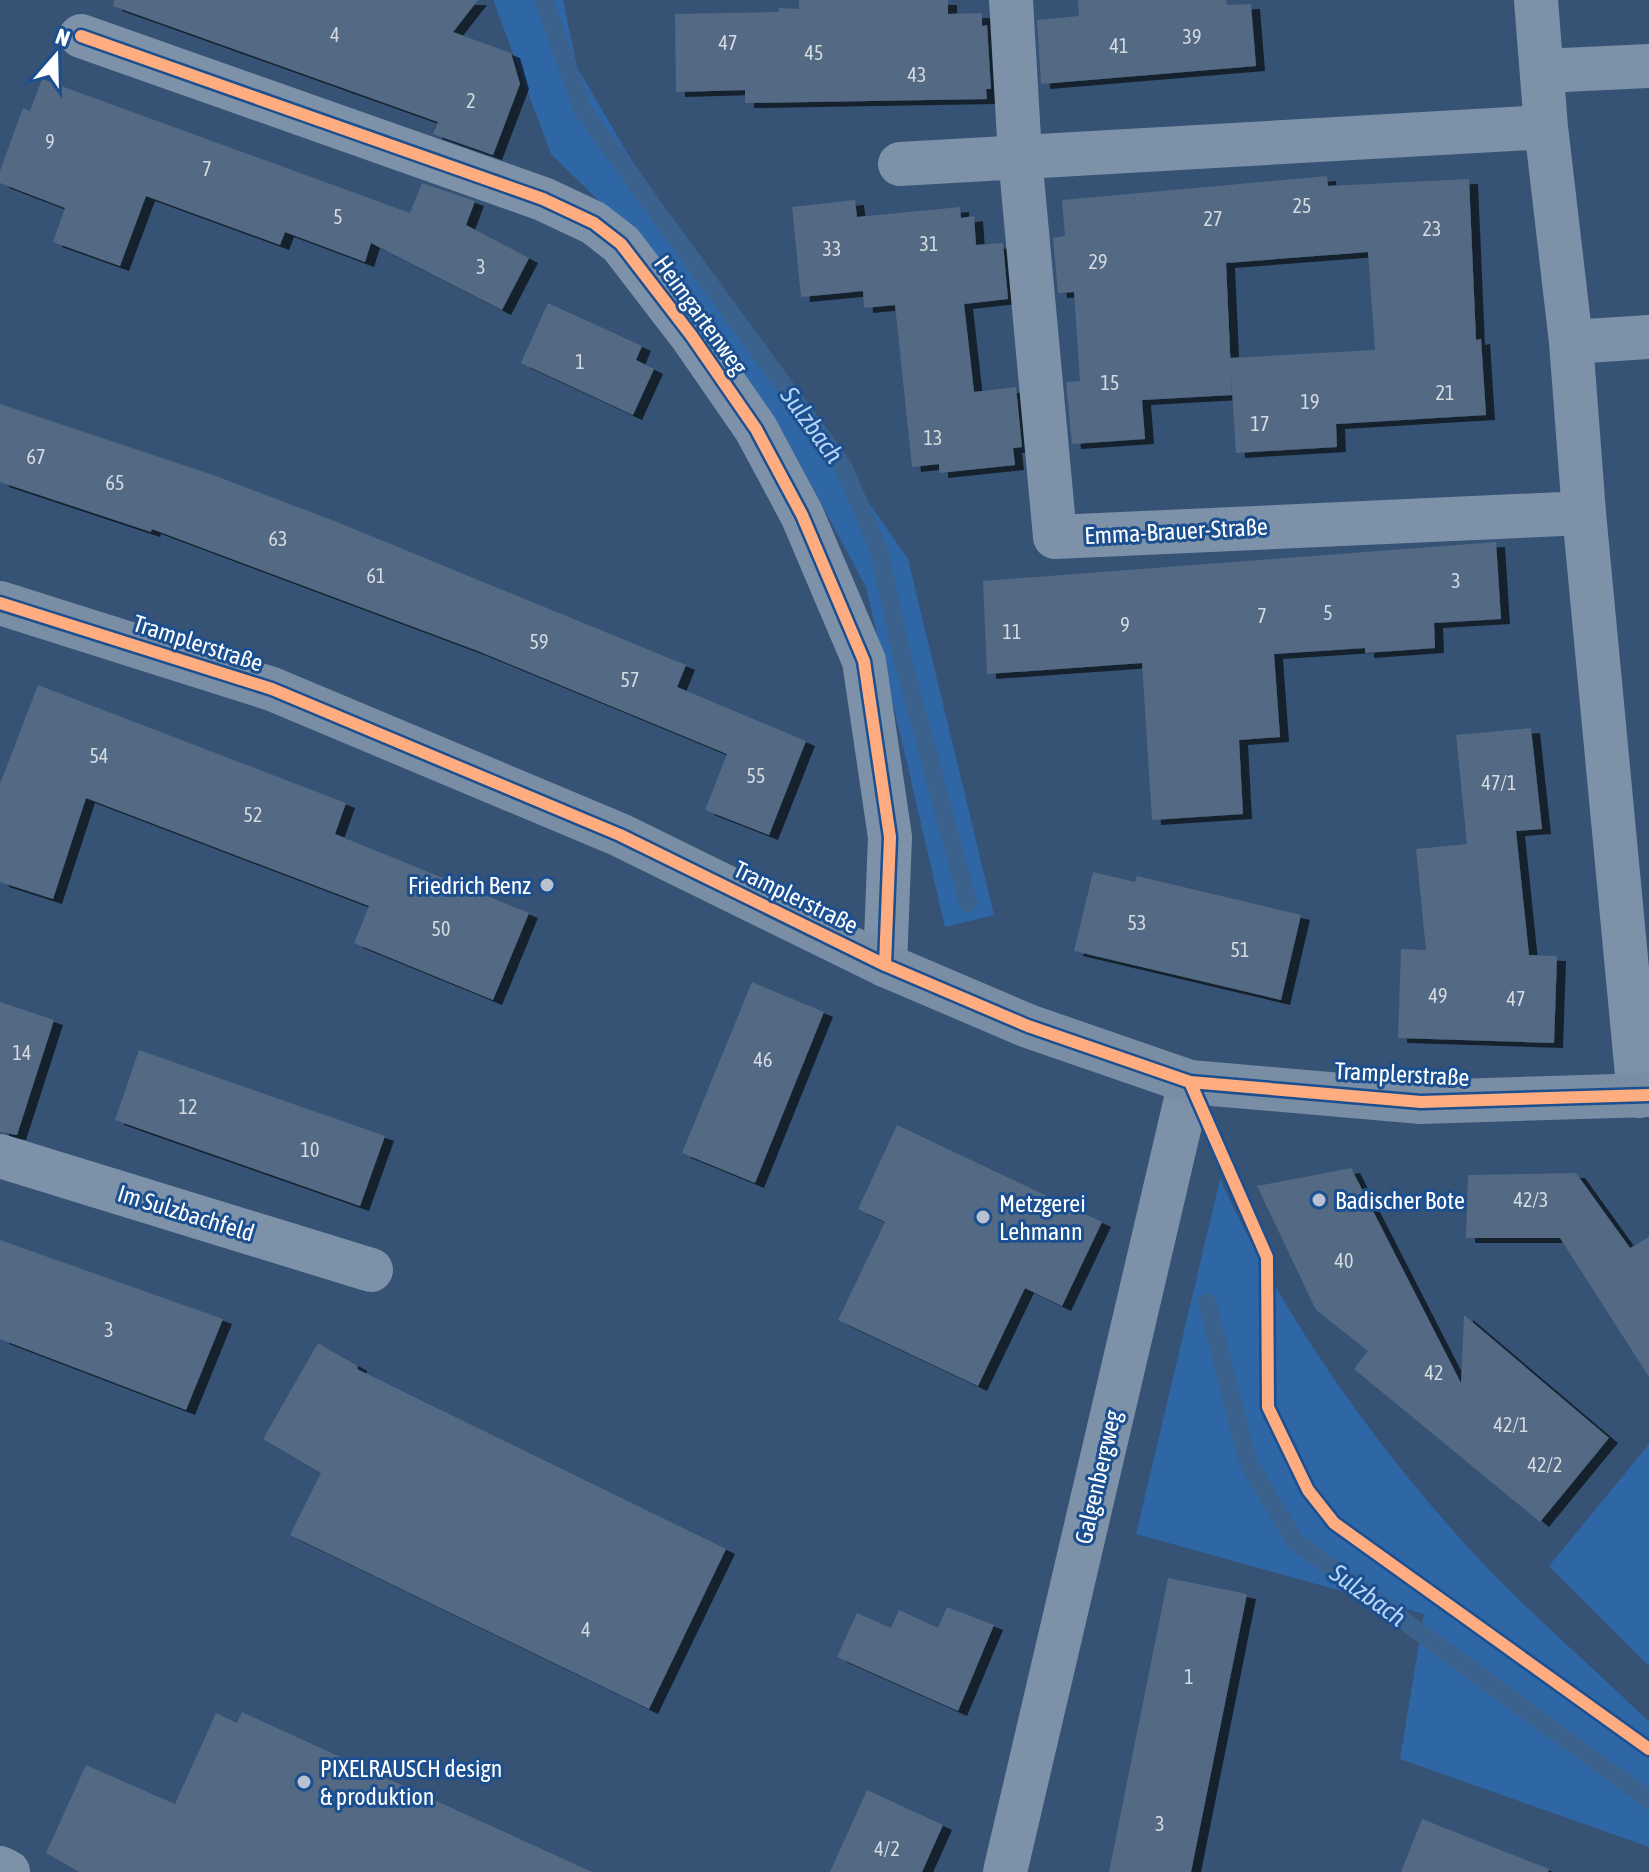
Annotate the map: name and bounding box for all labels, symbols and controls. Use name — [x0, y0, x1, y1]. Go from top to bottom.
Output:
north arrow — [16, 16, 96, 96]
text: N — [52, 23, 73, 52]
house number: 4 — [330, 23, 340, 46]
house number: 39 — [1183, 25, 1201, 48]
house number: 47 — [719, 31, 737, 54]
house number: 41 — [1110, 34, 1128, 57]
house number: 45 — [805, 41, 823, 64]
house number: 43 — [908, 63, 926, 86]
house number: 2 — [466, 89, 476, 112]
house number: 9 — [45, 130, 55, 153]
house number: 7 — [202, 157, 212, 180]
house number: 25 — [1293, 194, 1311, 217]
house number: 5 — [333, 205, 343, 228]
house number: 27 — [1204, 207, 1222, 230]
house number: 23 — [1423, 217, 1441, 240]
house number: 31 — [920, 232, 938, 255]
house number: 33 — [823, 237, 841, 260]
street label: Heimgartenweg — [649, 250, 753, 380]
house number: 29 — [1089, 250, 1107, 273]
house number: 3 — [476, 255, 486, 278]
house number: 1 — [575, 350, 585, 373]
house number: 15 — [1101, 371, 1119, 394]
water label: Sulzbach — [774, 380, 850, 469]
house number: 21 — [1436, 381, 1454, 404]
house number: 19 — [1301, 390, 1319, 413]
house number: 17 — [1251, 412, 1269, 435]
house number: 13 — [924, 426, 942, 449]
house number: 67 — [27, 445, 45, 468]
house number: 65 — [106, 471, 124, 494]
street label: Emma-Brauer-Straße — [1084, 513, 1268, 549]
house number: 63 — [269, 527, 287, 550]
house number: 61 — [367, 564, 385, 587]
house number: 3 — [1451, 569, 1461, 592]
house number: 5 — [1323, 601, 1333, 624]
house number: 7 — [1257, 604, 1267, 627]
street label: Tramplerstraße — [130, 609, 266, 677]
house number: 9 — [1120, 613, 1130, 636]
house number: 11 — [1003, 620, 1021, 643]
house number: 59 — [530, 630, 548, 653]
house number: 57 — [621, 668, 639, 691]
house number: 54 — [90, 744, 108, 767]
house number: 55 — [747, 764, 765, 787]
house number: 47/1 — [1482, 771, 1516, 794]
house number: 52 — [244, 803, 262, 826]
street label: Tramplerstraße — [729, 855, 863, 939]
place label: Friedrich Benz — [408, 872, 531, 899]
marker: Friedrich Benz — [538, 876, 556, 894]
house number: 53 — [1128, 911, 1146, 934]
house number: 50 — [432, 917, 450, 940]
house number: 51 — [1231, 938, 1249, 961]
house number: 49 — [1429, 984, 1447, 1007]
house number: 47 — [1507, 987, 1525, 1010]
house number: 14 — [13, 1041, 31, 1064]
house number: 46 — [754, 1048, 772, 1071]
street label: Tramplerstraße — [1334, 1057, 1470, 1091]
house number: 12 — [179, 1095, 197, 1118]
house number: 10 — [301, 1138, 319, 1161]
street label: Im Sulzbachfeld — [114, 1179, 258, 1247]
place label: Badischer Bote — [1335, 1187, 1465, 1214]
house number: 42/3 — [1514, 1188, 1548, 1211]
place label: Metzgerei Lehmann — [999, 1190, 1086, 1245]
marker: Badischer Bote — [1310, 1191, 1328, 1209]
marker: Metzgerei Lehmann — [974, 1208, 992, 1226]
house number: 40 — [1335, 1249, 1353, 1272]
house number: 3 — [104, 1318, 114, 1341]
house number: 42 — [1425, 1361, 1443, 1384]
street label: Galgenbergweg — [1069, 1407, 1127, 1547]
house number: 42/1 — [1494, 1413, 1528, 1436]
house number: 42/2 — [1528, 1453, 1562, 1476]
water label: Sulzbach — [1323, 1557, 1412, 1633]
house number: 4 — [581, 1618, 591, 1641]
house number: 1 — [1184, 1665, 1194, 1688]
place label: PIXELRAUSCH design & produktion — [320, 1755, 502, 1810]
marker: PIXELRAUSCH design & produktion — [295, 1773, 313, 1791]
house number: 3 — [1155, 1812, 1165, 1835]
house number: 4/2 — [874, 1837, 900, 1860]

